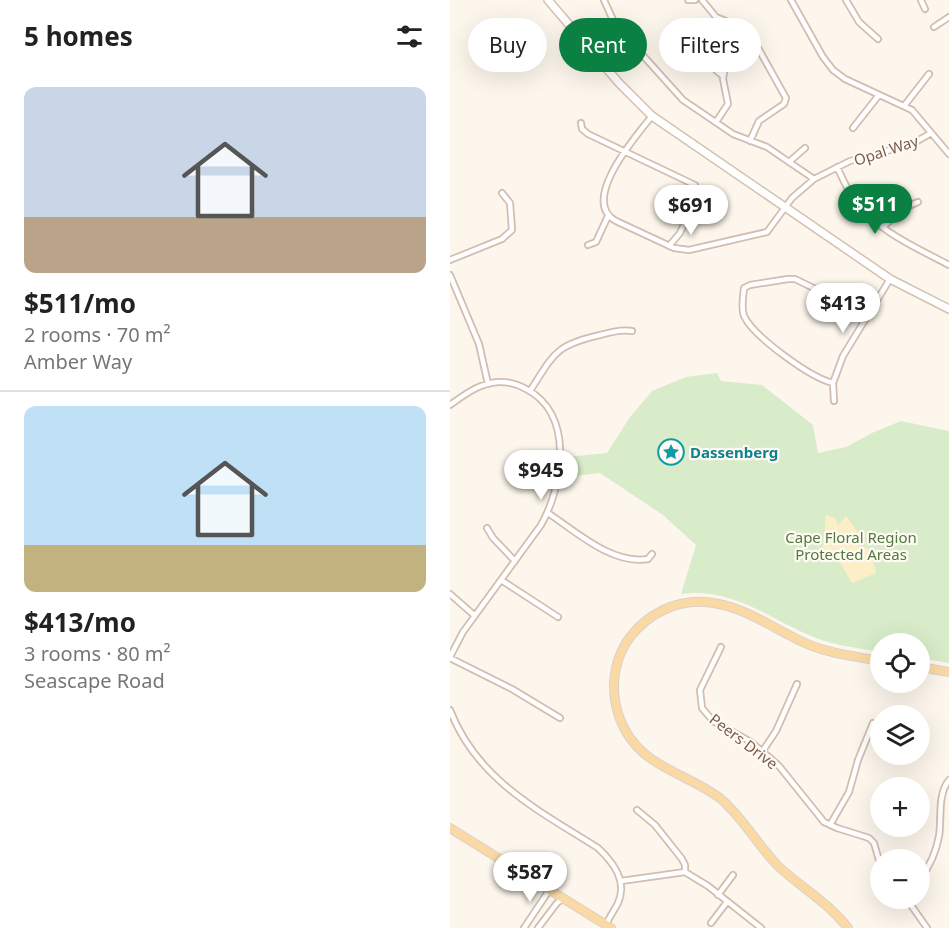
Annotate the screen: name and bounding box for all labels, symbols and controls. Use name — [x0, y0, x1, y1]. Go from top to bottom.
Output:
text: 5 homes — [24, 18, 133, 54]
chip: Buy — [468, 18, 547, 72]
chip: Rent — [559, 18, 647, 72]
chip: Filters — [659, 18, 761, 72]
icon: filters — [393, 20, 426, 53]
icon: home — [171, 126, 279, 234]
street label: Opal Way — [851, 130, 921, 170]
pin: $511 — [839, 184, 911, 235]
pin: $691 — [655, 185, 727, 236]
text: $511 — [852, 190, 898, 217]
text: $691 — [668, 191, 714, 218]
pin: $413 — [807, 283, 879, 334]
text: $511/mo — [24, 285, 136, 321]
text: $413 — [820, 289, 866, 316]
text: 2 rooms · 70 m² — [24, 321, 171, 348]
text: Amber Way — [24, 348, 132, 375]
place icon: Dassenberg — [656, 437, 686, 467]
place label: Dassenberg — [690, 442, 778, 462]
icon: home — [171, 445, 279, 553]
pin: $945 — [505, 450, 577, 501]
text: $945 — [518, 456, 564, 483]
park label: Cape Floral Region Protected Areas — [785, 527, 917, 564]
text: $413/mo — [24, 604, 136, 640]
map controls — [870, 633, 930, 909]
button: locate — [870, 633, 930, 693]
text: 3 rooms · 80 m² — [24, 640, 171, 667]
text: Seascape Road — [24, 667, 165, 694]
button: layers — [870, 705, 930, 765]
street label: Peers Drive — [706, 709, 782, 773]
button: + — [870, 777, 930, 837]
button: − — [870, 849, 930, 909]
pin: $587 — [494, 852, 566, 903]
text: $587 — [507, 858, 553, 885]

